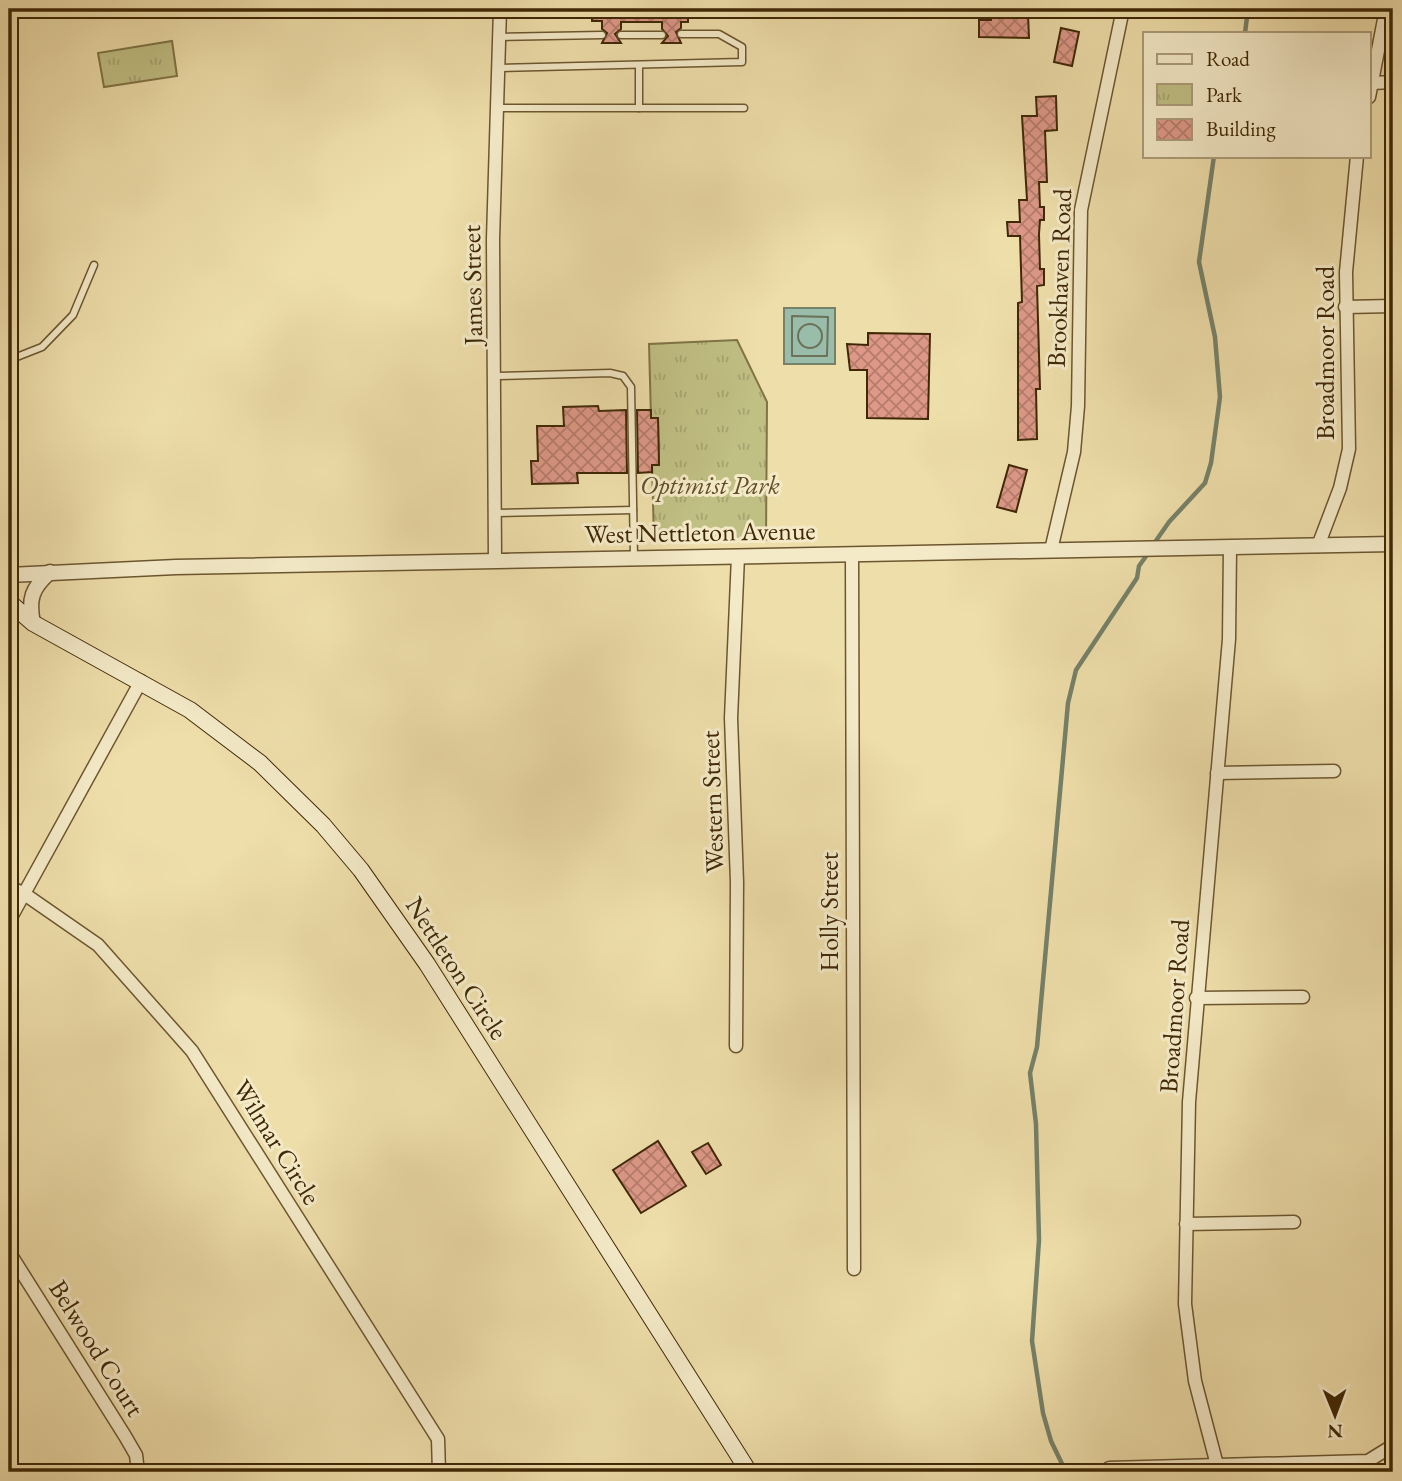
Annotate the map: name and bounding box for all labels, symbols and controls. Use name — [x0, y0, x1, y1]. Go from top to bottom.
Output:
legend — [1143, 32, 1370, 158]
text: Road — [1206, 45, 1250, 72]
text: Park — [1206, 81, 1243, 108]
text: Building — [1206, 115, 1276, 142]
street label: Brookhaven Road — [1039, 187, 1079, 368]
street label: James Street — [454, 225, 490, 347]
street label: Broadmoor Road — [1308, 265, 1342, 440]
park label: Optimist Park — [640, 468, 780, 502]
street label: West Nettleton Avenue — [584, 513, 816, 551]
street label: Western Street — [693, 730, 731, 874]
street label: Holly Street — [812, 852, 846, 972]
street label: Nettleton Circle — [398, 890, 516, 1046]
street label: Broadmoor Road — [1151, 917, 1197, 1094]
street label: Wilmar Circle — [225, 1073, 329, 1211]
street label: Belwood Court — [42, 1273, 152, 1423]
north arrow — [1300, 1380, 1370, 1450]
text: N — [1327, 1419, 1343, 1444]

